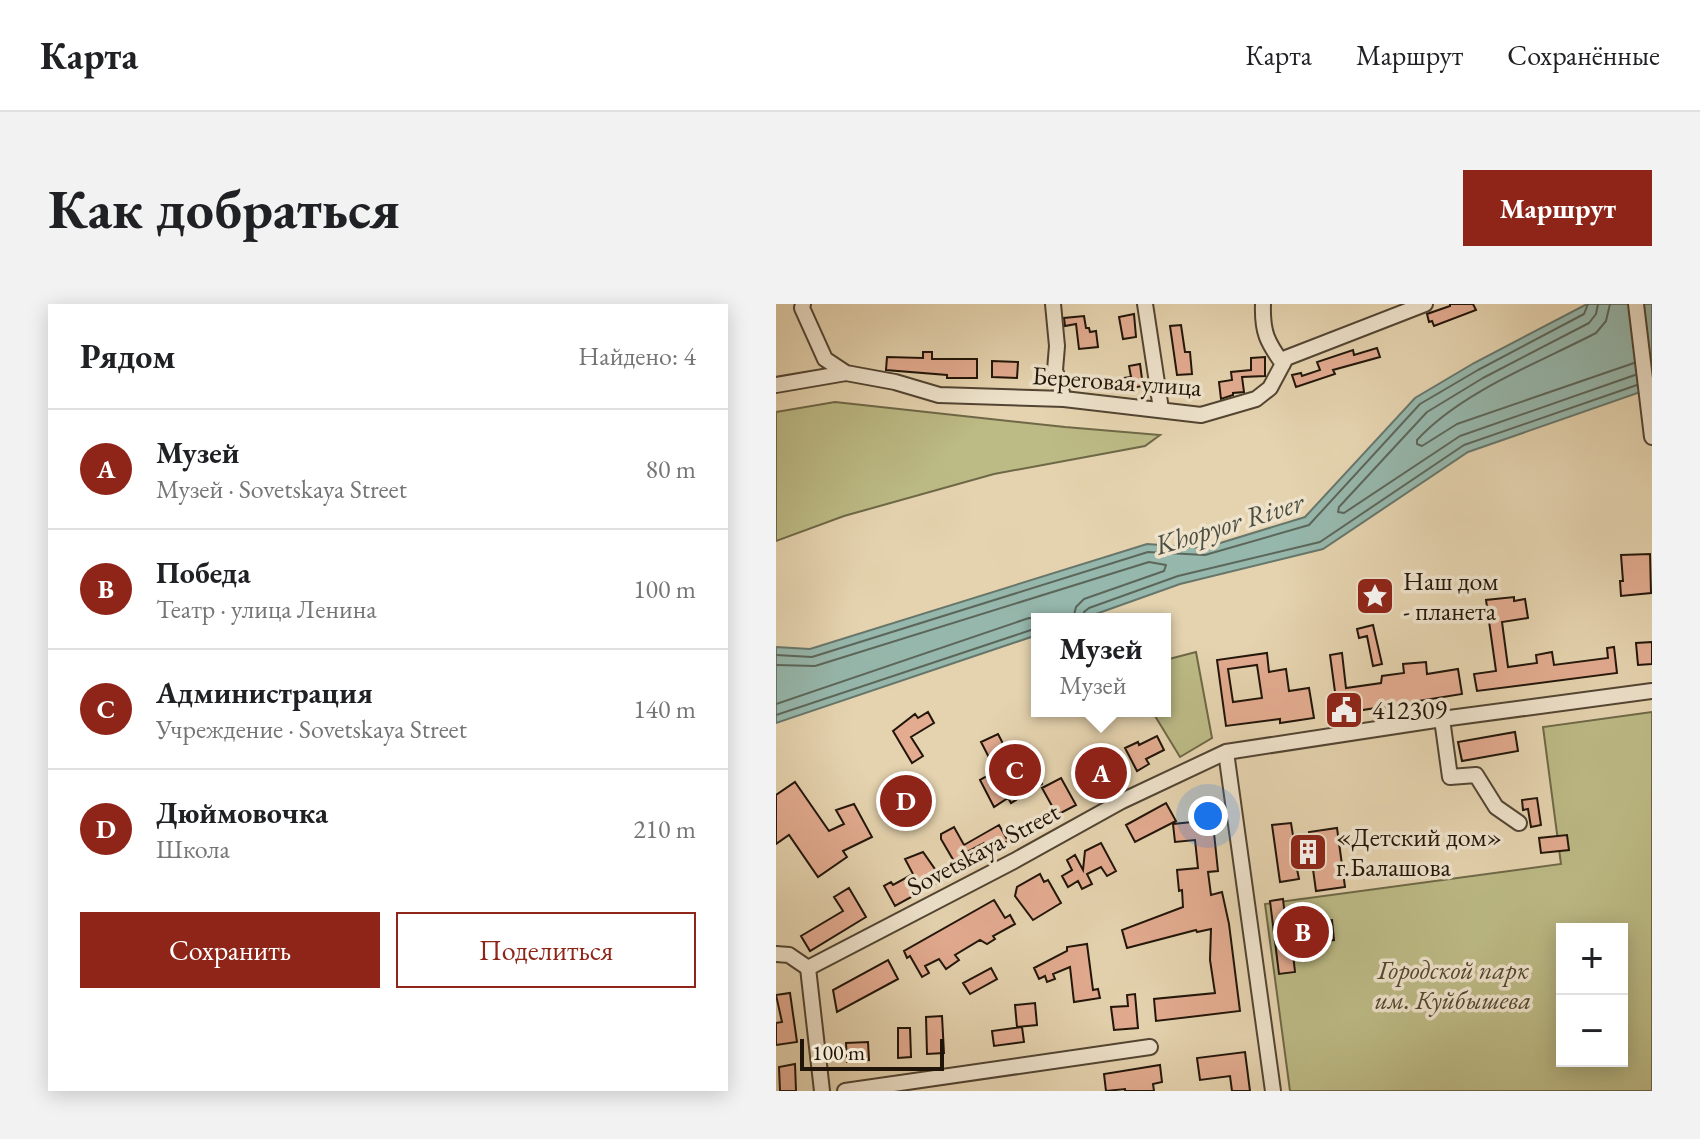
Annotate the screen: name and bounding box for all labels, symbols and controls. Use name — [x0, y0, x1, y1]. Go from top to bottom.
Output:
text: Карта — [40, 31, 138, 80]
text: Карта — [1245, 37, 1312, 73]
text: Маршрут — [1356, 37, 1463, 73]
text: Сохранённые — [1507, 37, 1660, 73]
button: Маршрут — [1463, 170, 1652, 246]
text: Как добраться — [48, 172, 400, 245]
text: Рядом — [80, 334, 175, 378]
text: Найдено: 4 — [578, 339, 696, 373]
street label: Береговая улица — [1031, 358, 1204, 404]
text: Музей — [156, 433, 239, 472]
text: A — [97, 452, 115, 486]
text: 80 m — [646, 452, 696, 486]
text: Музей · Sovetskaya Street — [156, 472, 407, 506]
water label: Khopyor River — [1149, 483, 1309, 563]
text: Победа — [156, 553, 251, 592]
place label: Наш дом - планета — [1403, 564, 1498, 628]
text: B — [98, 572, 114, 606]
text: 100 m — [633, 572, 696, 606]
place icon: Наш дом - планета — [1354, 575, 1396, 617]
text: Театр · улица Ленина — [156, 592, 377, 626]
popup — [1031, 613, 1171, 717]
text: Музей — [1059, 629, 1143, 668]
text: Музей — [1059, 668, 1126, 702]
text: Администрация — [156, 673, 373, 712]
public building icon: 412309 — [1323, 689, 1365, 731]
text: C — [97, 692, 115, 726]
text: 140 m — [633, 692, 696, 726]
place label: 412309 — [1372, 693, 1447, 727]
text: Учреждение · Sovetskaya Street — [156, 712, 467, 746]
pin: C — [989, 740, 1041, 800]
pin: A — [1075, 743, 1127, 803]
pin: D — [880, 771, 932, 831]
text: Дюймовочка — [156, 793, 328, 832]
street label: Sovetskaya Street — [901, 795, 1065, 903]
your location — [1188, 796, 1228, 836]
text: D — [96, 812, 116, 846]
text: 210 m — [633, 812, 696, 846]
place label: «Детский дом» г.Балашова — [1336, 820, 1502, 884]
building icon: «Детский дом» г.Балашова — [1287, 831, 1329, 873]
text: Школа — [156, 832, 230, 866]
pin: B — [1277, 902, 1329, 962]
button: Сохранить — [80, 912, 380, 988]
button: Поделиться — [396, 912, 696, 988]
map controls — [1556, 923, 1628, 1067]
button: + — [1556, 923, 1628, 995]
park label: Городской парк им. Куйбышева — [1375, 953, 1531, 1017]
button: − — [1556, 995, 1628, 1067]
scale bar — [800, 1035, 944, 1071]
text: 100 m — [812, 1038, 865, 1067]

